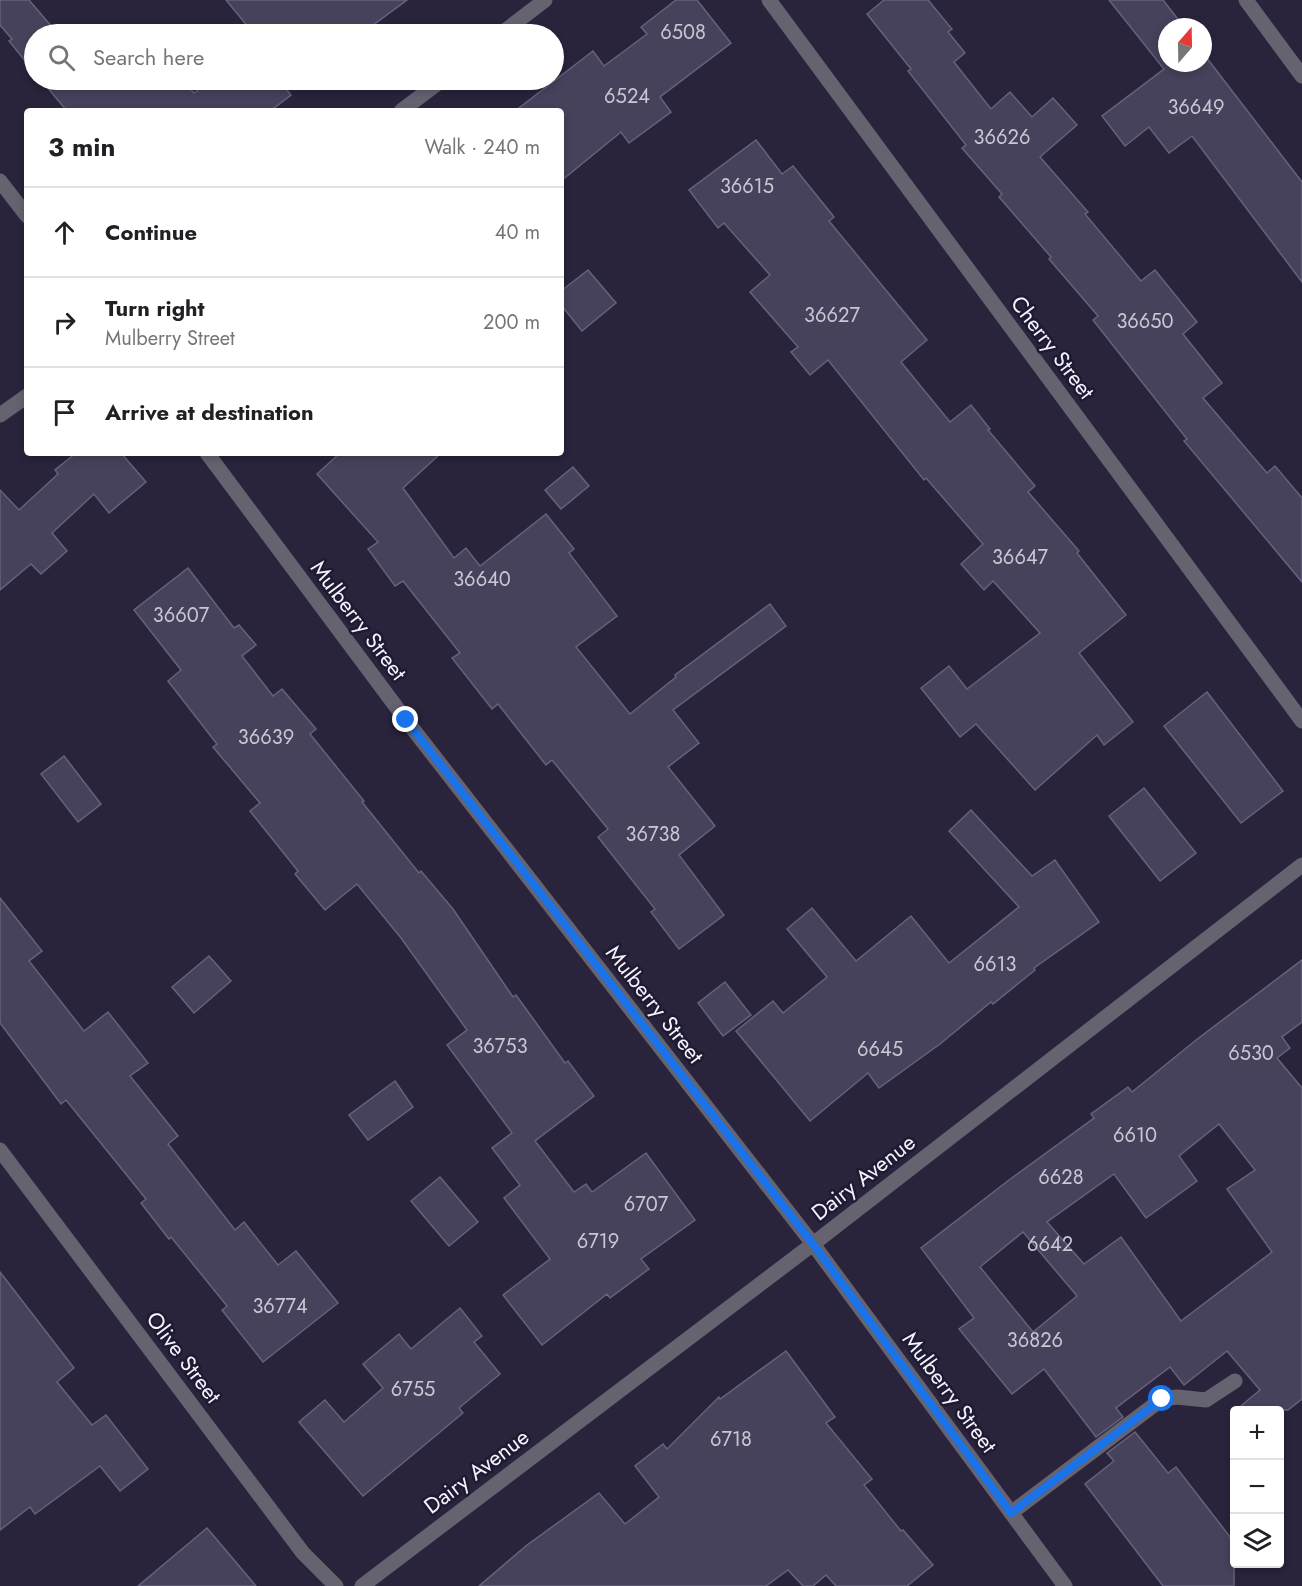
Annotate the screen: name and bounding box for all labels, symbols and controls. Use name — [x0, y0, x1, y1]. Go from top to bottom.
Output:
house number: 6508 — [660, 18, 706, 47]
north arrow — [1158, 18, 1212, 72]
search box — [24, 24, 564, 90]
icon: search — [45, 41, 78, 74]
text: Search here — [93, 41, 204, 73]
house number: 6524 — [604, 82, 650, 111]
house number: 36649 — [1167, 93, 1225, 122]
house number: 36626 — [974, 123, 1030, 152]
text: 3 min — [48, 128, 115, 166]
text: Walk · 240 m — [425, 133, 540, 162]
house number: 36615 — [720, 172, 774, 201]
icon: ahead — [48, 216, 81, 249]
text: Continue — [105, 216, 197, 248]
text: 40 m — [495, 218, 540, 247]
street label: Cherry Street — [1003, 288, 1103, 406]
text: Turn right — [105, 292, 205, 324]
house number: 36627 — [804, 301, 860, 330]
icon: right — [48, 306, 81, 339]
house number: 36650 — [1116, 307, 1174, 336]
text: 200 m — [483, 308, 540, 337]
text: Mulberry Street — [105, 324, 235, 353]
icon: arrive — [48, 396, 81, 429]
text: Arrive at destination — [105, 396, 314, 428]
house number: 36647 — [992, 543, 1049, 572]
street label: Mulberry Street — [303, 553, 415, 687]
house number: 36640 — [453, 565, 511, 594]
house number: 36607 — [153, 601, 210, 630]
route end — [392, 706, 418, 732]
house number: 36639 — [238, 723, 294, 752]
house number: 36738 — [626, 820, 680, 849]
street label: Mulberry Street — [598, 938, 712, 1071]
house number: 6613 — [974, 950, 1017, 979]
house number: 36753 — [472, 1032, 528, 1061]
house number: 6645 — [857, 1035, 903, 1064]
house number: 6530 — [1228, 1039, 1274, 1068]
house number: 6610 — [1113, 1121, 1157, 1150]
street label: Dairy Avenue — [804, 1126, 922, 1228]
house number: 6628 — [1038, 1163, 1084, 1192]
house number: 6707 — [624, 1190, 669, 1219]
house number: 6719 — [577, 1227, 619, 1256]
house number: 6642 — [1027, 1230, 1073, 1259]
house number: 36774 — [252, 1292, 308, 1321]
street label: Olive Street — [139, 1304, 230, 1410]
street label: Mulberry Street — [895, 1325, 1005, 1460]
house number: 36826 — [1007, 1326, 1063, 1355]
house number: 6755 — [391, 1375, 435, 1404]
route start — [1148, 1385, 1174, 1411]
map controls — [1230, 1406, 1284, 1568]
button: + — [1230, 1406, 1284, 1460]
street label: Dairy Avenue — [417, 1421, 535, 1521]
house number: 6718 — [710, 1425, 752, 1454]
button: − — [1230, 1460, 1284, 1514]
button: layers — [1230, 1514, 1284, 1568]

